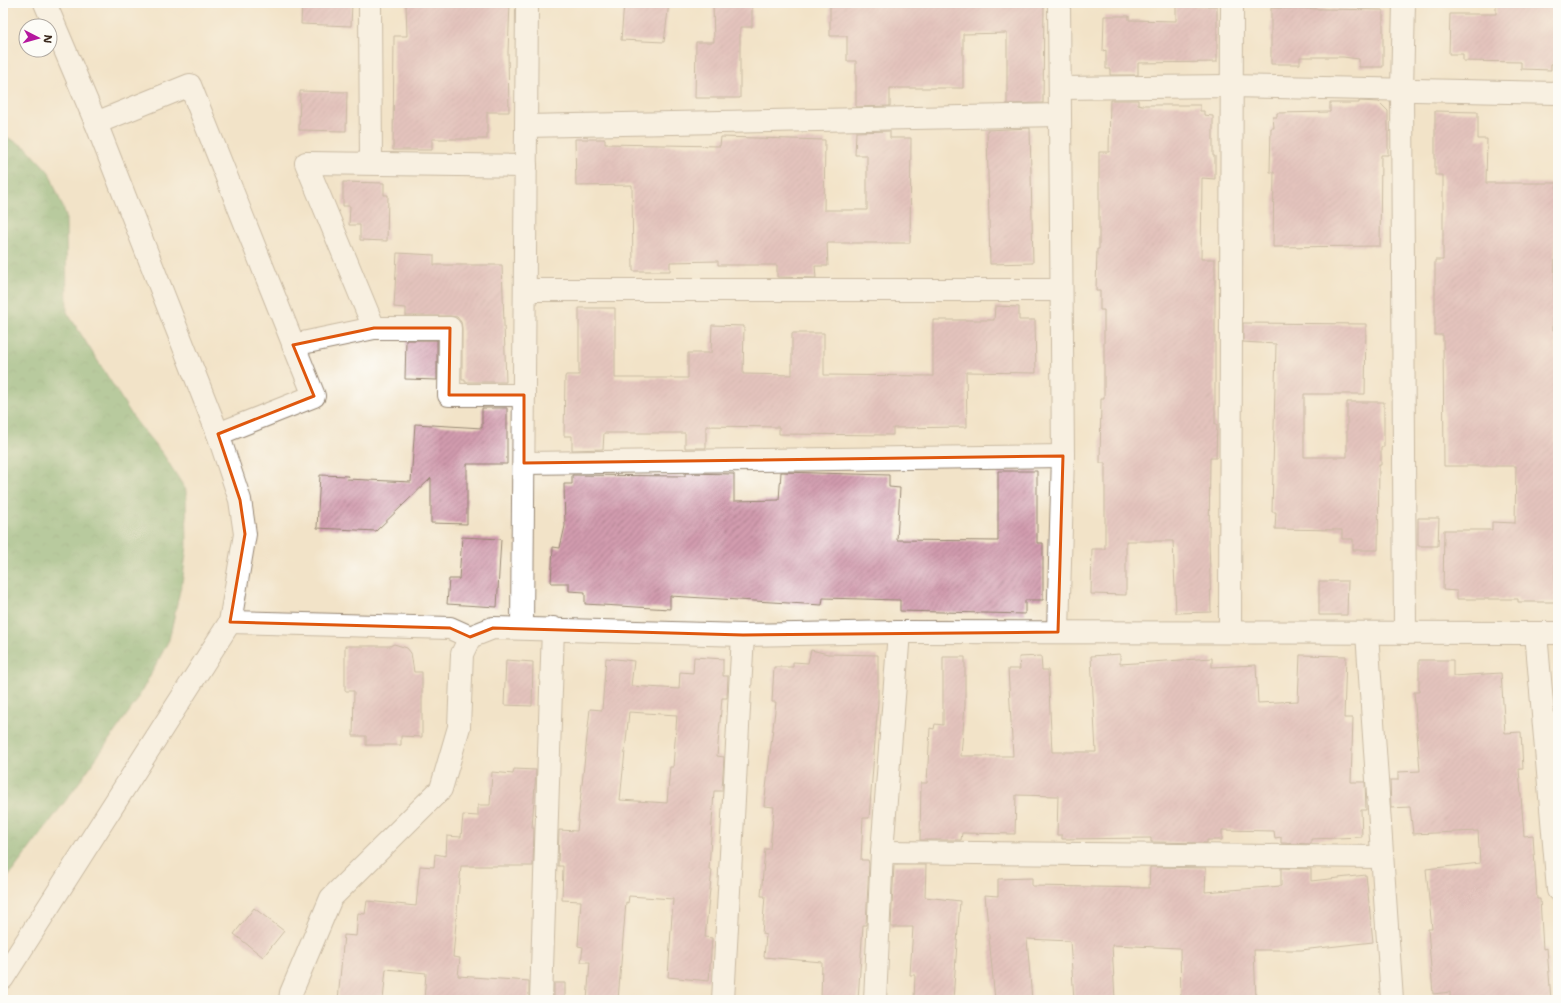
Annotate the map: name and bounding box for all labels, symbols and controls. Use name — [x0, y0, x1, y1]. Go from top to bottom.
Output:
north arrow — [18, 18, 58, 58]
text: N — [40, 34, 55, 44]

